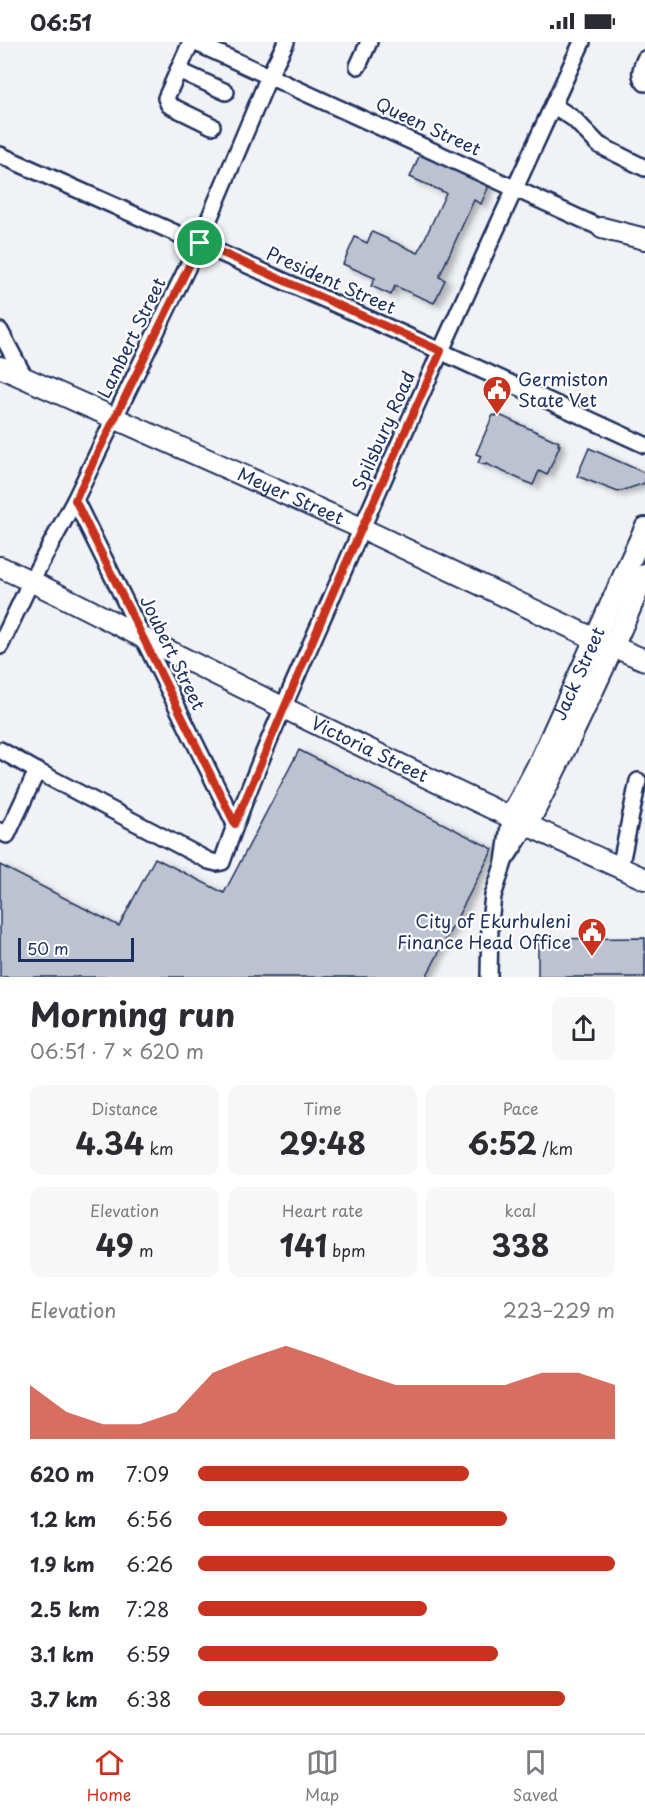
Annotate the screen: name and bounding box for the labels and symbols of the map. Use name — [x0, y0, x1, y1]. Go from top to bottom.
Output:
street label: Queen Street — [371, 89, 486, 162]
pin — [174, 217, 225, 268]
street label: President Street — [263, 239, 401, 320]
street label: Lambert Street — [90, 272, 172, 402]
place label: Germiston State Vet — [518, 365, 608, 413]
street label: Spilsbury Road — [344, 366, 421, 494]
public building icon: Germiston State Vet — [481, 374, 513, 416]
street label: Meyer Street — [234, 460, 349, 531]
street label: Joubert Street — [134, 590, 213, 714]
street label: Jack Street — [545, 622, 611, 724]
street label: Victoria Street — [307, 708, 433, 788]
place label: City of Ekurhuleni Finance Head Office — [397, 907, 571, 955]
public building icon: City of Ekurhuleni Finance Head Office — [576, 916, 608, 958]
scale bar — [18, 935, 134, 962]

